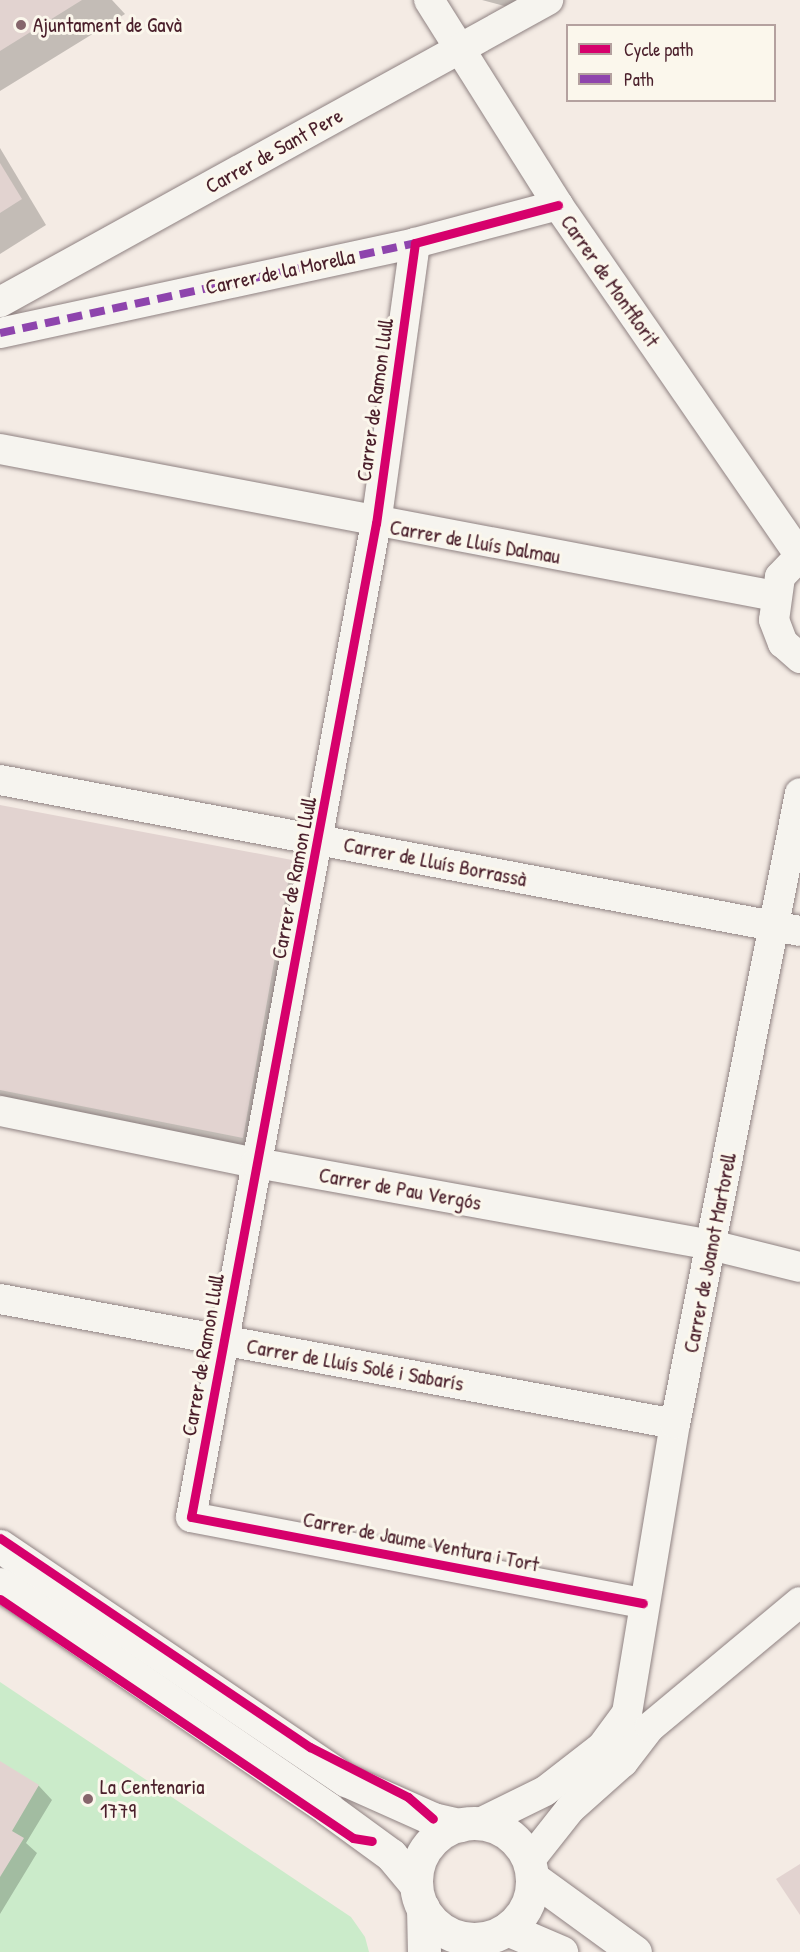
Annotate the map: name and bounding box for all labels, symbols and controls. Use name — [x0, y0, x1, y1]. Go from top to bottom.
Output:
place label: Ajuntament de Gavà — [33, 12, 182, 38]
marker: Ajuntament de Gavà — [14, 18, 28, 32]
legend — [566, 24, 776, 102]
text: Cycle path — [624, 37, 693, 62]
text: Path — [624, 67, 653, 92]
street label: Carrer de Sant Pere — [201, 103, 347, 199]
street label: Carrer de Montflorit — [555, 210, 665, 352]
street label: Carrer de la Morella — [203, 244, 357, 300]
street label: Carrer de Ramon Llull — [351, 317, 399, 483]
street label: Carrer de Lluís Dalmau — [388, 515, 562, 569]
street label: Carrer de Ramon Llull — [266, 795, 322, 961]
street label: Carrer de Lluís Borrassà — [341, 832, 529, 892]
street label: Carrer de Joanot Martorell — [678, 1151, 742, 1355]
street label: Carrer de Pau Vergós — [317, 1162, 483, 1216]
street label: Carrer de Ramon Llull — [176, 1272, 230, 1438]
street label: Carrer de Lluís Solé i Sabarís — [244, 1333, 466, 1397]
street label: Carrer de Jaume Ventura i Tort — [301, 1507, 541, 1577]
place label: La Centenaria 1779 — [100, 1774, 205, 1824]
marker: La Centenaria 1779 — [81, 1792, 95, 1806]

